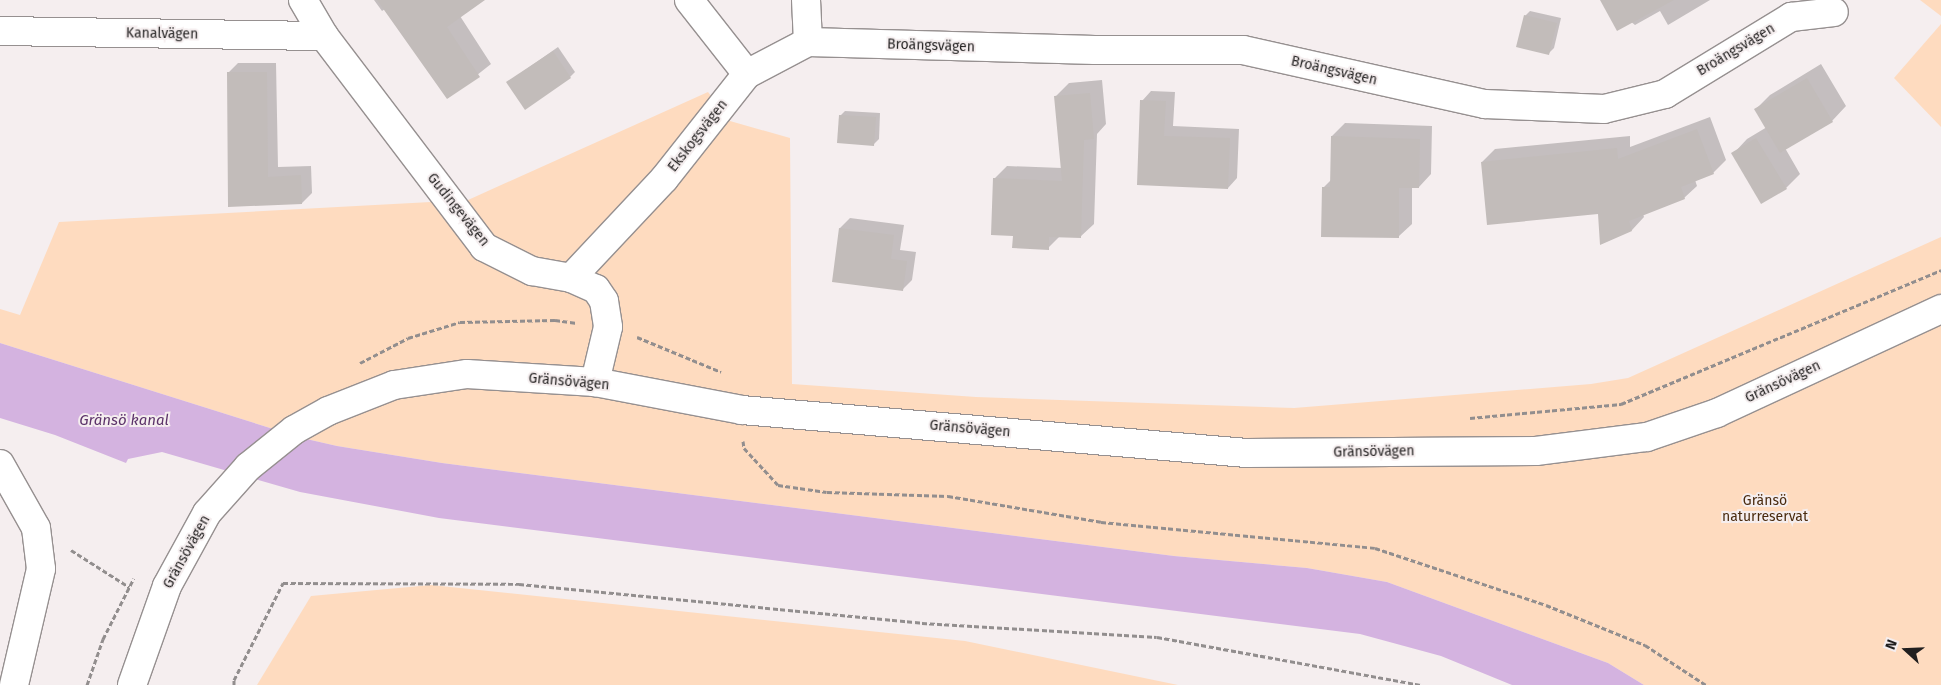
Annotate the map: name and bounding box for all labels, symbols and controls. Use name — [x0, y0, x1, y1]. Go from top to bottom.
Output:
street label: Broängsvägen — [1694, 20, 1778, 80]
street label: Kanalvägen — [126, 25, 198, 43]
street label: Broängsvägen — [887, 36, 975, 56]
street label: Broängsvägen — [1289, 53, 1379, 89]
street label: Ekskogsvägen — [665, 97, 731, 175]
street label: Gudingevägen — [423, 170, 493, 250]
street label: Gränsövägen — [1743, 357, 1823, 407]
street label: Gränsövägen — [528, 370, 610, 394]
water label: Gränsö kanal — [79, 412, 169, 430]
street label: Gränsövägen — [929, 417, 1011, 441]
street label: Gränsövägen — [1333, 443, 1415, 461]
park label: Gränsö naturreservat — [1722, 493, 1808, 526]
street label: Gränsövägen — [160, 512, 214, 592]
north arrow — [1881, 625, 1931, 675]
text: N — [1882, 637, 1901, 652]

